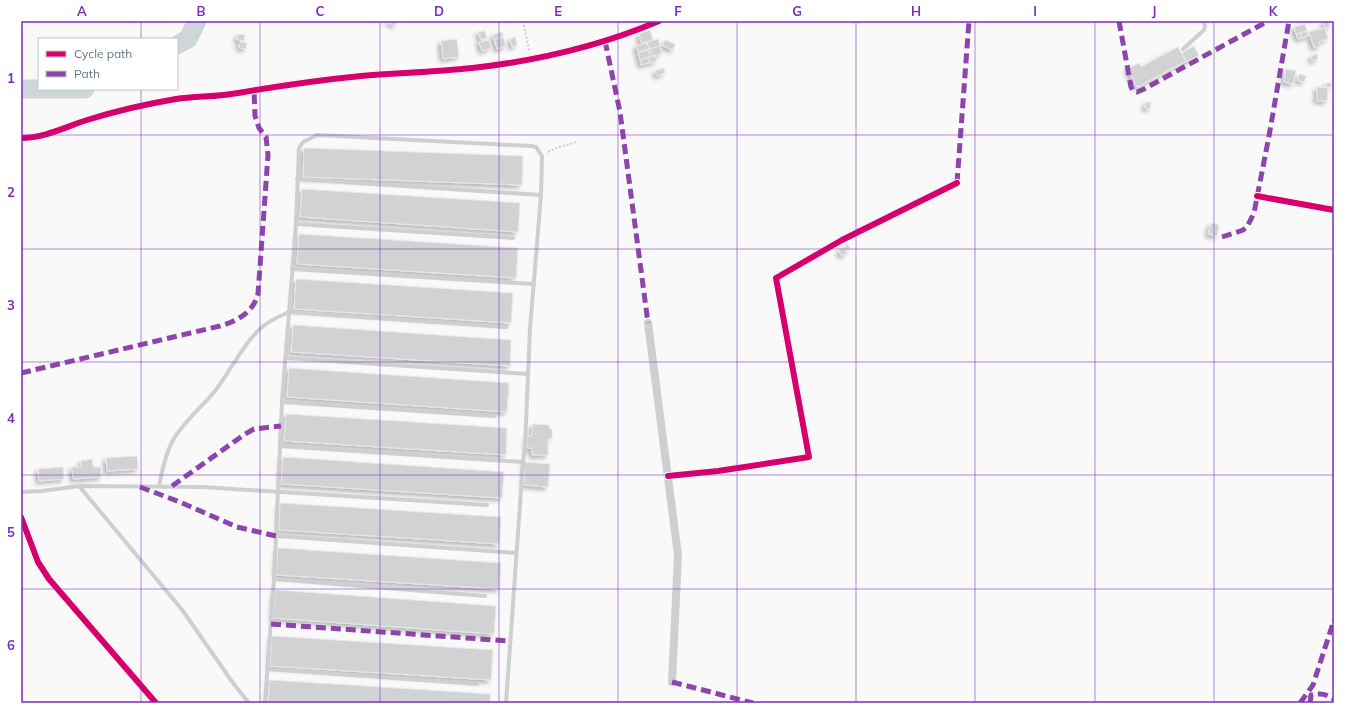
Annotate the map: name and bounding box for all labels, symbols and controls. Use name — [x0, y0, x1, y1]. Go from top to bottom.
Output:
text: A — [77, 3, 87, 19]
text: B — [197, 3, 206, 19]
text: C — [316, 3, 325, 19]
text: D — [434, 3, 444, 19]
text: E — [554, 3, 562, 19]
text: F — [674, 3, 682, 19]
text: G — [792, 3, 802, 19]
text: H — [911, 3, 921, 19]
text: I — [1033, 3, 1037, 19]
text: J — [1152, 3, 1156, 19]
text: K — [1269, 3, 1279, 19]
legend — [38, 38, 178, 90]
text: Cycle path — [74, 46, 132, 61]
text: Path — [74, 66, 100, 81]
text: 1 — [7, 70, 15, 86]
text: 2 — [7, 184, 15, 200]
text: 3 — [7, 297, 15, 313]
text: 4 — [7, 410, 15, 426]
text: 5 — [7, 524, 15, 540]
text: 6 — [7, 637, 15, 653]

